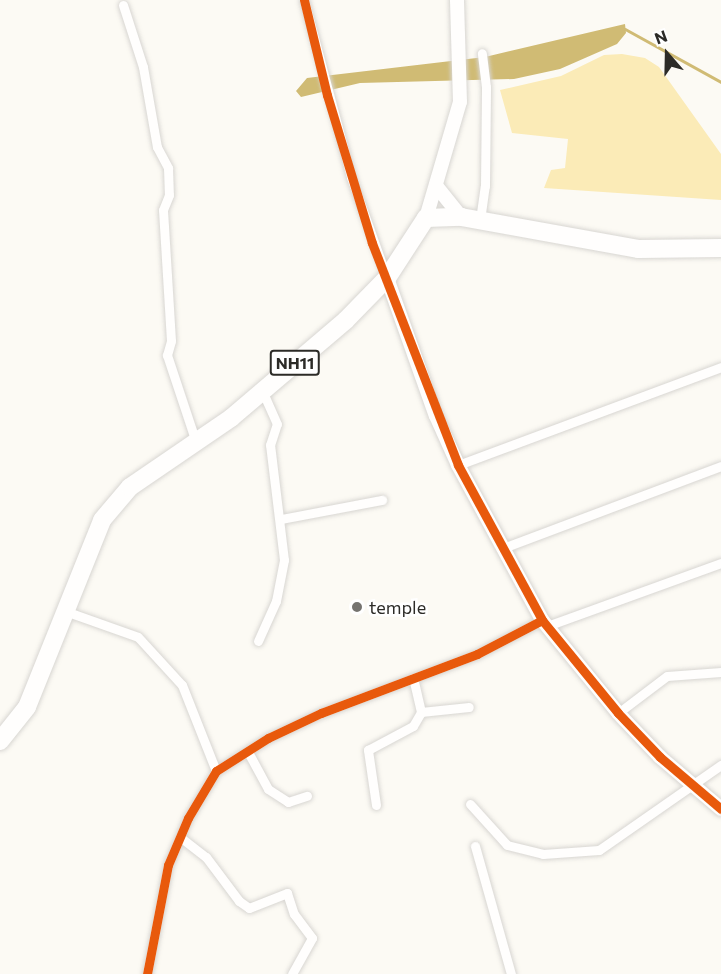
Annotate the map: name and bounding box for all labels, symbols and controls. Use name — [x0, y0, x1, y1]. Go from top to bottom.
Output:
north arrow — [637, 24, 697, 84]
text: N — [652, 26, 670, 48]
road number: NH11 — [270, 350, 320, 376]
place label: temple — [369, 596, 426, 618]
marker: temple — [350, 600, 364, 614]

